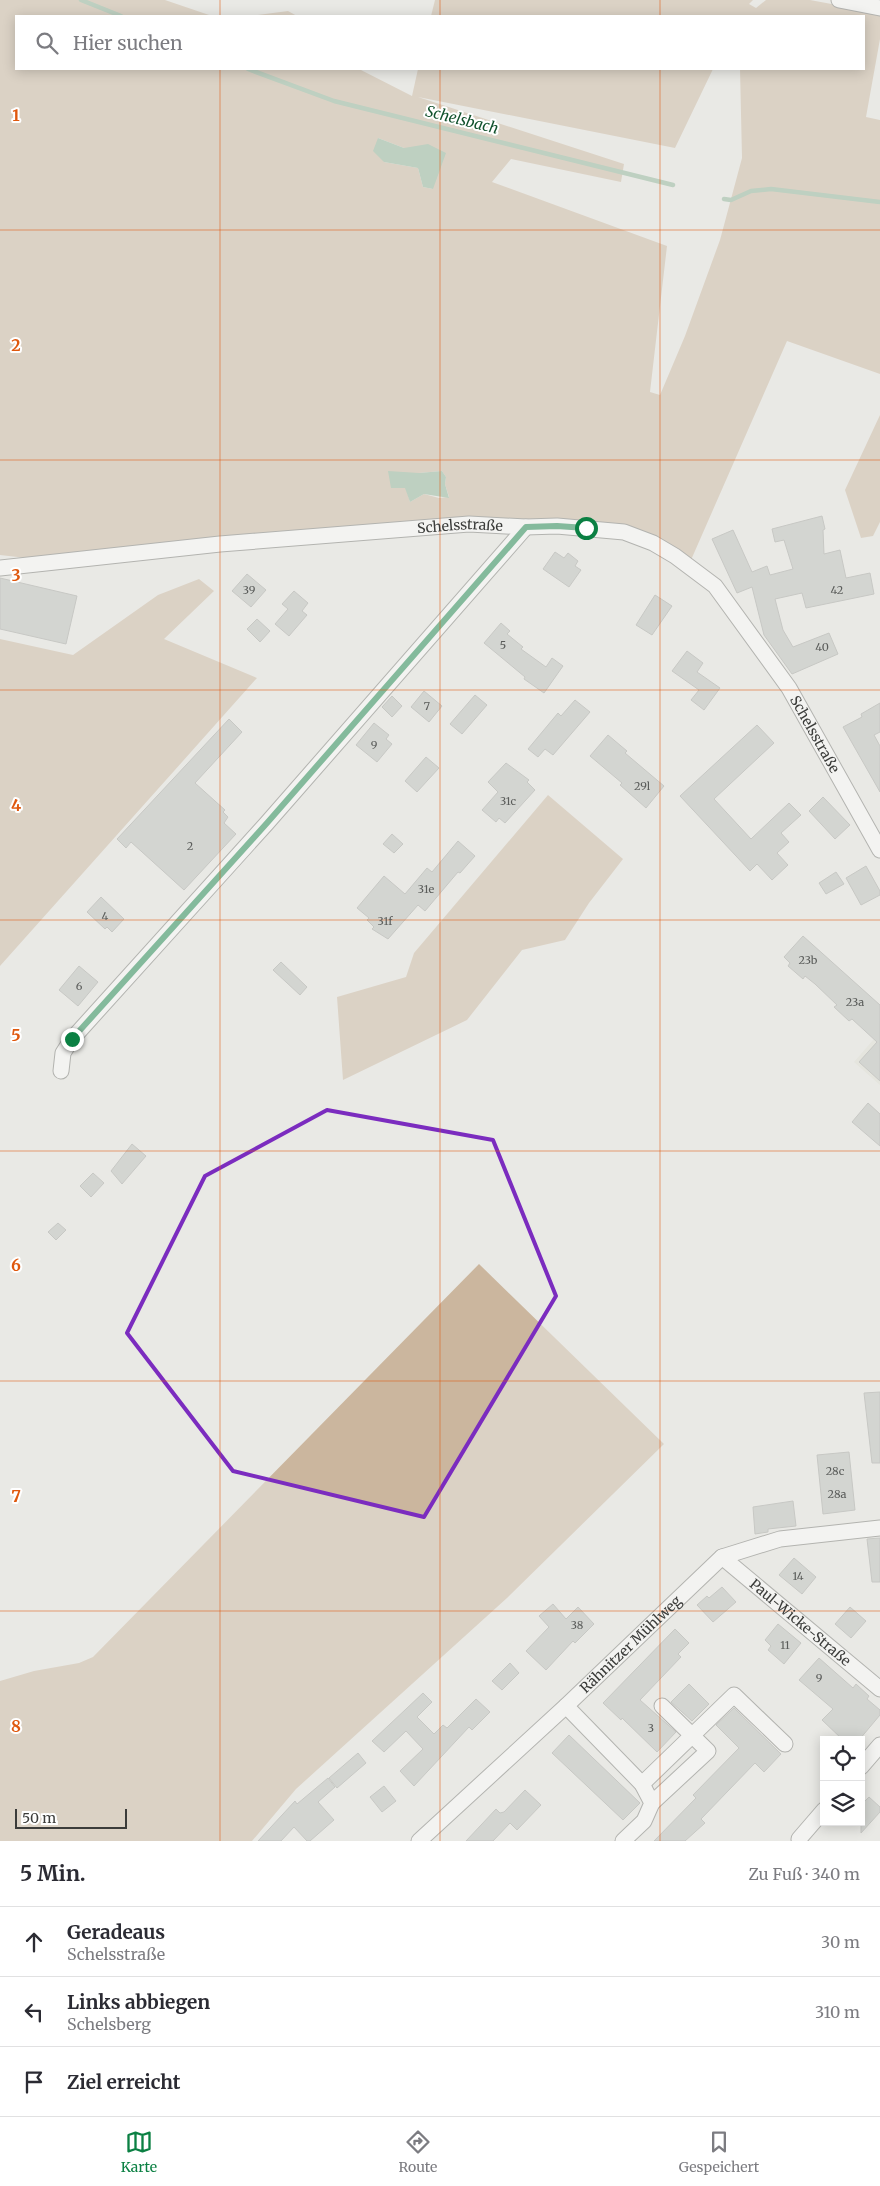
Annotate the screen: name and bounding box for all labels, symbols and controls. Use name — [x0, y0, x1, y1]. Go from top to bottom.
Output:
search box — [15, 15, 865, 70]
icon: search — [33, 29, 61, 57]
text: Hier suchen — [73, 31, 183, 55]
water label: Schelsbach — [424, 101, 501, 138]
text: 1 — [12, 105, 20, 125]
text: 2 — [11, 335, 21, 355]
street label: Schelsstraße — [416, 515, 503, 537]
route start — [575, 517, 598, 540]
text: 3 — [11, 565, 21, 585]
house number: 39 — [243, 583, 256, 597]
house number: 42 — [831, 583, 843, 597]
house number: 5 — [500, 638, 506, 652]
house number: 40 — [815, 640, 829, 654]
street label: Schelsstraße — [786, 692, 844, 776]
house number: 7 — [424, 699, 430, 713]
house number: 9 — [371, 738, 378, 752]
house number: 29l — [634, 779, 651, 793]
house number: 31c — [500, 794, 516, 808]
text: 4 — [11, 795, 21, 815]
house number: 2 — [187, 839, 193, 853]
house number: 31e — [418, 882, 434, 896]
house number: 4 — [102, 909, 109, 923]
house number: 31f — [378, 914, 393, 928]
house number: 23b — [799, 953, 818, 967]
house number: 6 — [76, 979, 83, 993]
house number: 23a — [846, 995, 864, 1009]
text: 5 — [11, 1025, 21, 1045]
route end — [61, 1028, 84, 1051]
text: 6 — [11, 1255, 21, 1275]
house number: 28c — [826, 1464, 845, 1478]
text: 7 — [11, 1486, 21, 1506]
house number: 28a — [827, 1487, 847, 1501]
house number: 14 — [792, 1569, 804, 1583]
street label: Paul-Wicke-Straße — [746, 1575, 855, 1670]
street label: Rähnitzer Mühlweg — [576, 1591, 685, 1697]
house number: 38 — [571, 1618, 584, 1632]
house number: 11 — [780, 1638, 790, 1652]
house number: 9 — [816, 1671, 823, 1685]
text: 8 — [11, 1716, 21, 1736]
house number: 3 — [648, 1721, 654, 1735]
map controls — [820, 1736, 865, 1826]
button: locate — [820, 1736, 865, 1781]
button: layers — [820, 1781, 865, 1826]
scale bar — [15, 1806, 128, 1829]
text: 50 m — [22, 1809, 56, 1827]
text: 5 Min. — [20, 1860, 86, 1887]
text: Zu Fuß · 340 m — [749, 1864, 860, 1884]
text: Geradeaus — [67, 1920, 165, 1944]
icon: ahead — [20, 1928, 48, 1956]
text: 30 m — [821, 1932, 860, 1952]
text: Schelsstraße — [67, 1944, 165, 1964]
text: Links abbiegen — [67, 1990, 210, 2014]
icon: left — [20, 1998, 48, 2026]
text: 310 m — [815, 2002, 860, 2022]
text: Schelsberg — [67, 2014, 151, 2034]
icon: arrive — [20, 2068, 48, 2096]
text: Ziel erreicht — [67, 2070, 180, 2094]
tab: Karte — [121, 2128, 157, 2176]
tab: Route — [398, 2128, 437, 2176]
tab: Gespeichert — [679, 2128, 759, 2176]

